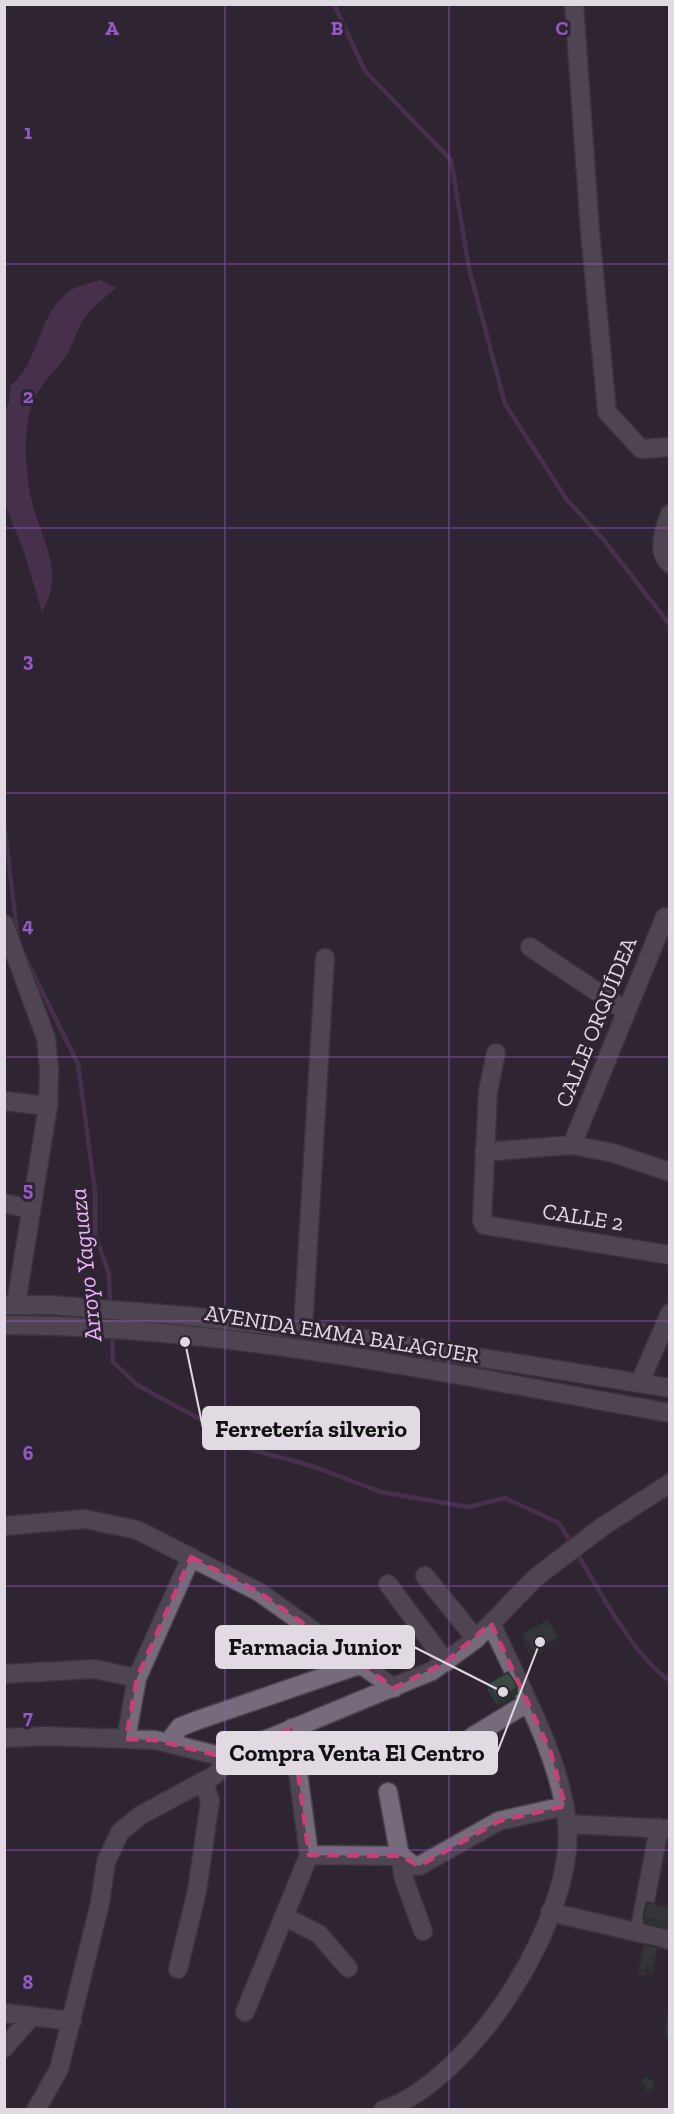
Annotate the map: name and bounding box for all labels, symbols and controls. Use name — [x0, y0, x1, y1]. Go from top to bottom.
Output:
text: A — [105, 16, 119, 40]
text: B — [331, 16, 343, 40]
text: C — [556, 16, 569, 40]
text: 1 — [24, 120, 32, 144]
text: 2 — [23, 384, 34, 408]
text: 3 — [23, 648, 34, 672]
text: 4 — [22, 913, 34, 937]
street label: CALLE ORQUÍDEA — [550, 932, 643, 1111]
text: 5 — [23, 1177, 33, 1201]
water label: Arroyo Yaguaza — [63, 1187, 108, 1344]
street label: CALLE 2 — [541, 1197, 625, 1237]
street label: AVENIDA EMMA BALAGUER — [203, 1299, 481, 1369]
callout: Ferretería silverio — [203, 1407, 419, 1449]
text: Ferretería silverio — [215, 1414, 407, 1443]
text: 6 — [23, 1441, 34, 1465]
callout: Farmacia Junior — [216, 1626, 414, 1668]
text: Farmacia Junior — [228, 1632, 402, 1661]
text: 7 — [23, 1705, 33, 1729]
callout: Compra Venta El Centro — [217, 1732, 497, 1774]
text: Compra Venta El Centro — [229, 1738, 485, 1767]
text: 8 — [23, 1970, 34, 1994]

